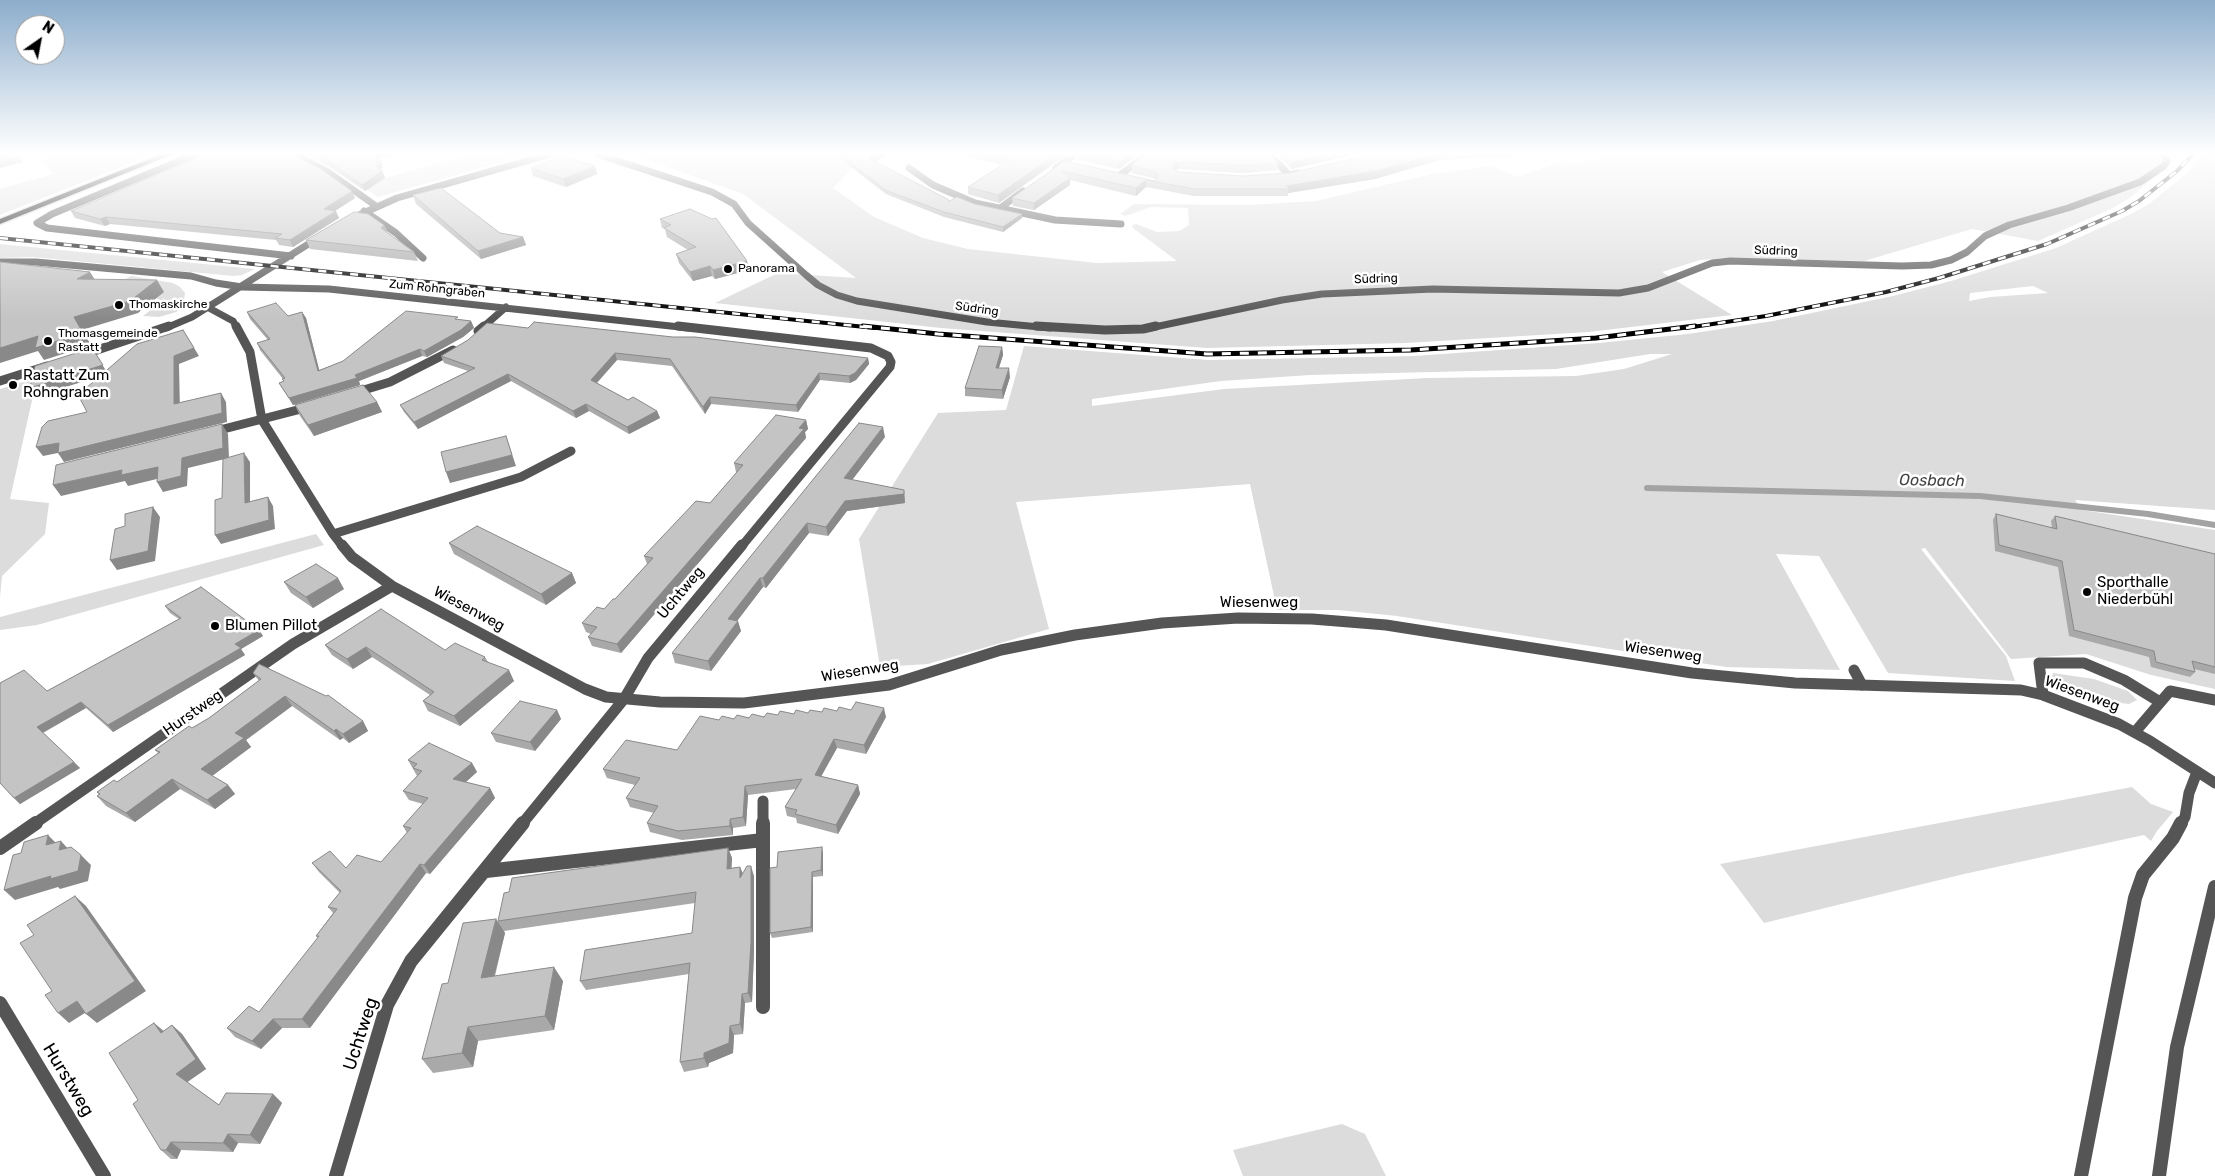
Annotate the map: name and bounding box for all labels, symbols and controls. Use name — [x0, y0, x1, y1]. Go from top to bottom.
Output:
north arrow — [15, 15, 65, 65]
text: N — [39, 18, 57, 38]
street label: Südring — [1754, 243, 1798, 259]
place label: Panorama — [738, 262, 795, 276]
marker: Panorama — [722, 263, 734, 275]
street label: Südring — [1354, 271, 1398, 287]
street label: Zum Rohngraben — [388, 277, 486, 301]
place label: Thomaskirche — [129, 298, 208, 312]
marker: Thomaskirche — [113, 299, 125, 311]
street label: Südring — [954, 299, 1000, 319]
place label: Thomasgemeinde Rastatt — [58, 327, 158, 355]
marker: Thomasgemeinde Rastatt — [42, 335, 54, 347]
place label: Rastatt Zum Rohngraben — [23, 367, 109, 402]
marker: Rastatt Zum Rohngraben — [7, 379, 19, 391]
water label: Oosbach — [1899, 471, 1965, 491]
street label: Uchtweg — [654, 563, 708, 623]
place label: Sporthalle Niederbühl — [2097, 574, 2173, 609]
street label: Wiesenweg — [430, 583, 508, 635]
marker: Sporthalle Niederbühl — [2081, 586, 2093, 598]
street label: Wiesenweg — [1220, 594, 1298, 612]
place label: Blumen Pillot — [225, 617, 317, 635]
marker: Blumen Pillot — [209, 620, 221, 632]
street label: Wiesenweg — [1623, 638, 1703, 666]
street label: Wiesenweg — [820, 656, 900, 686]
street label: Wiesenweg — [2042, 672, 2122, 716]
street label: Hurstweg — [160, 686, 226, 740]
street label: Uchtweg — [339, 995, 383, 1073]
street label: Hurstweg — [38, 1039, 98, 1121]

